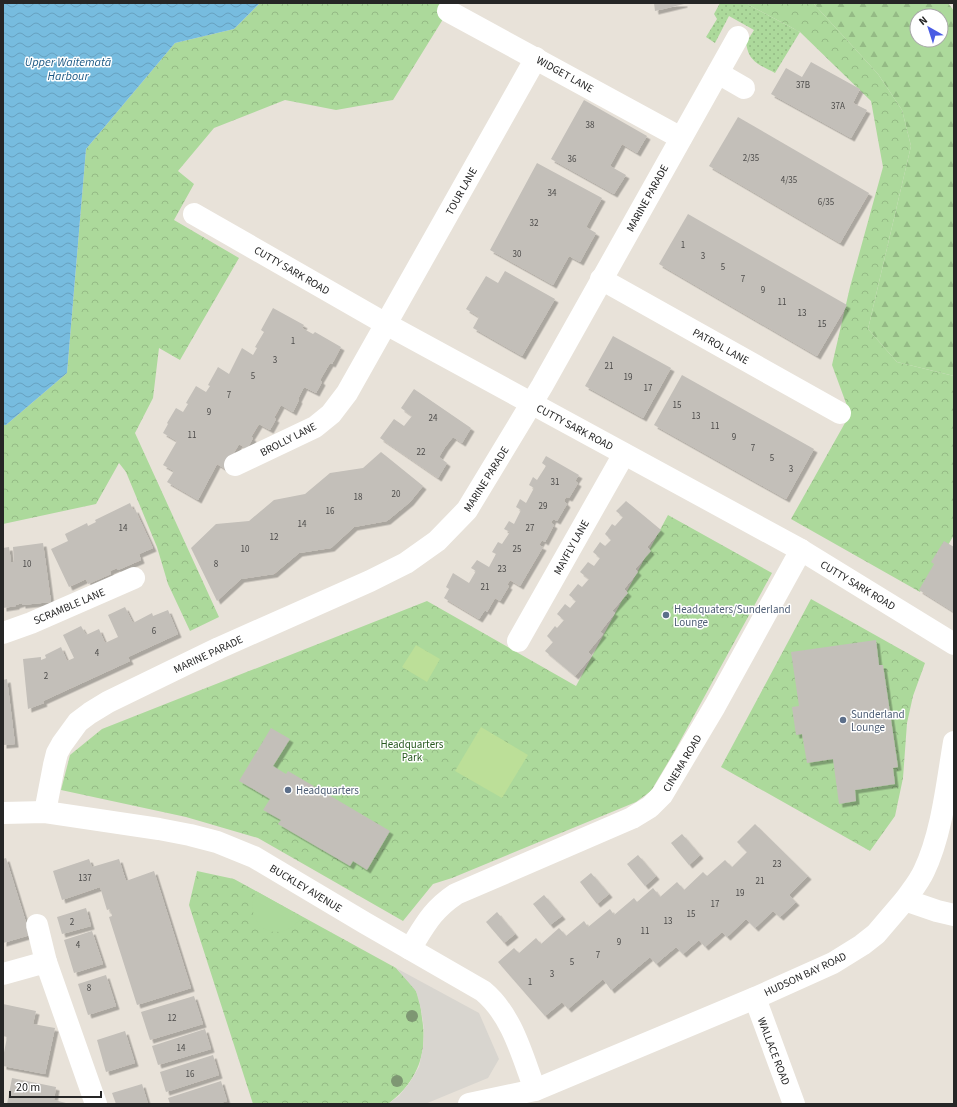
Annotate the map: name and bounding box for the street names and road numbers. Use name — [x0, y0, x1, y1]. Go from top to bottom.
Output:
street label: WIDGET LANE — [533, 53, 596, 96]
street label: MARINE PARADE — [623, 162, 672, 235]
street label: TOUR LANE — [442, 164, 481, 218]
street label: CUTTY SARK ROAD — [251, 243, 333, 298]
street label: PATROL LANE — [690, 325, 752, 368]
street label: CUTTY SARK ROAD — [534, 401, 616, 454]
street label: BROLLY LANE — [257, 419, 319, 460]
street label: MARINE PARADE — [460, 443, 513, 515]
street label: MAYFLY LANE — [550, 517, 593, 577]
street label: CUTTY SARK ROAD — [817, 557, 898, 614]
street label: SCRAMBLE LANE — [31, 585, 107, 628]
street label: MARINE PARADE — [171, 632, 245, 677]
street label: CINEMA ROAD — [659, 732, 706, 795]
street label: BUCKLEY AVENUE — [267, 861, 345, 916]
street label: HUDSON BAY ROAD — [762, 949, 849, 1000]
street label: WALLACE ROAD — [754, 1015, 793, 1088]

